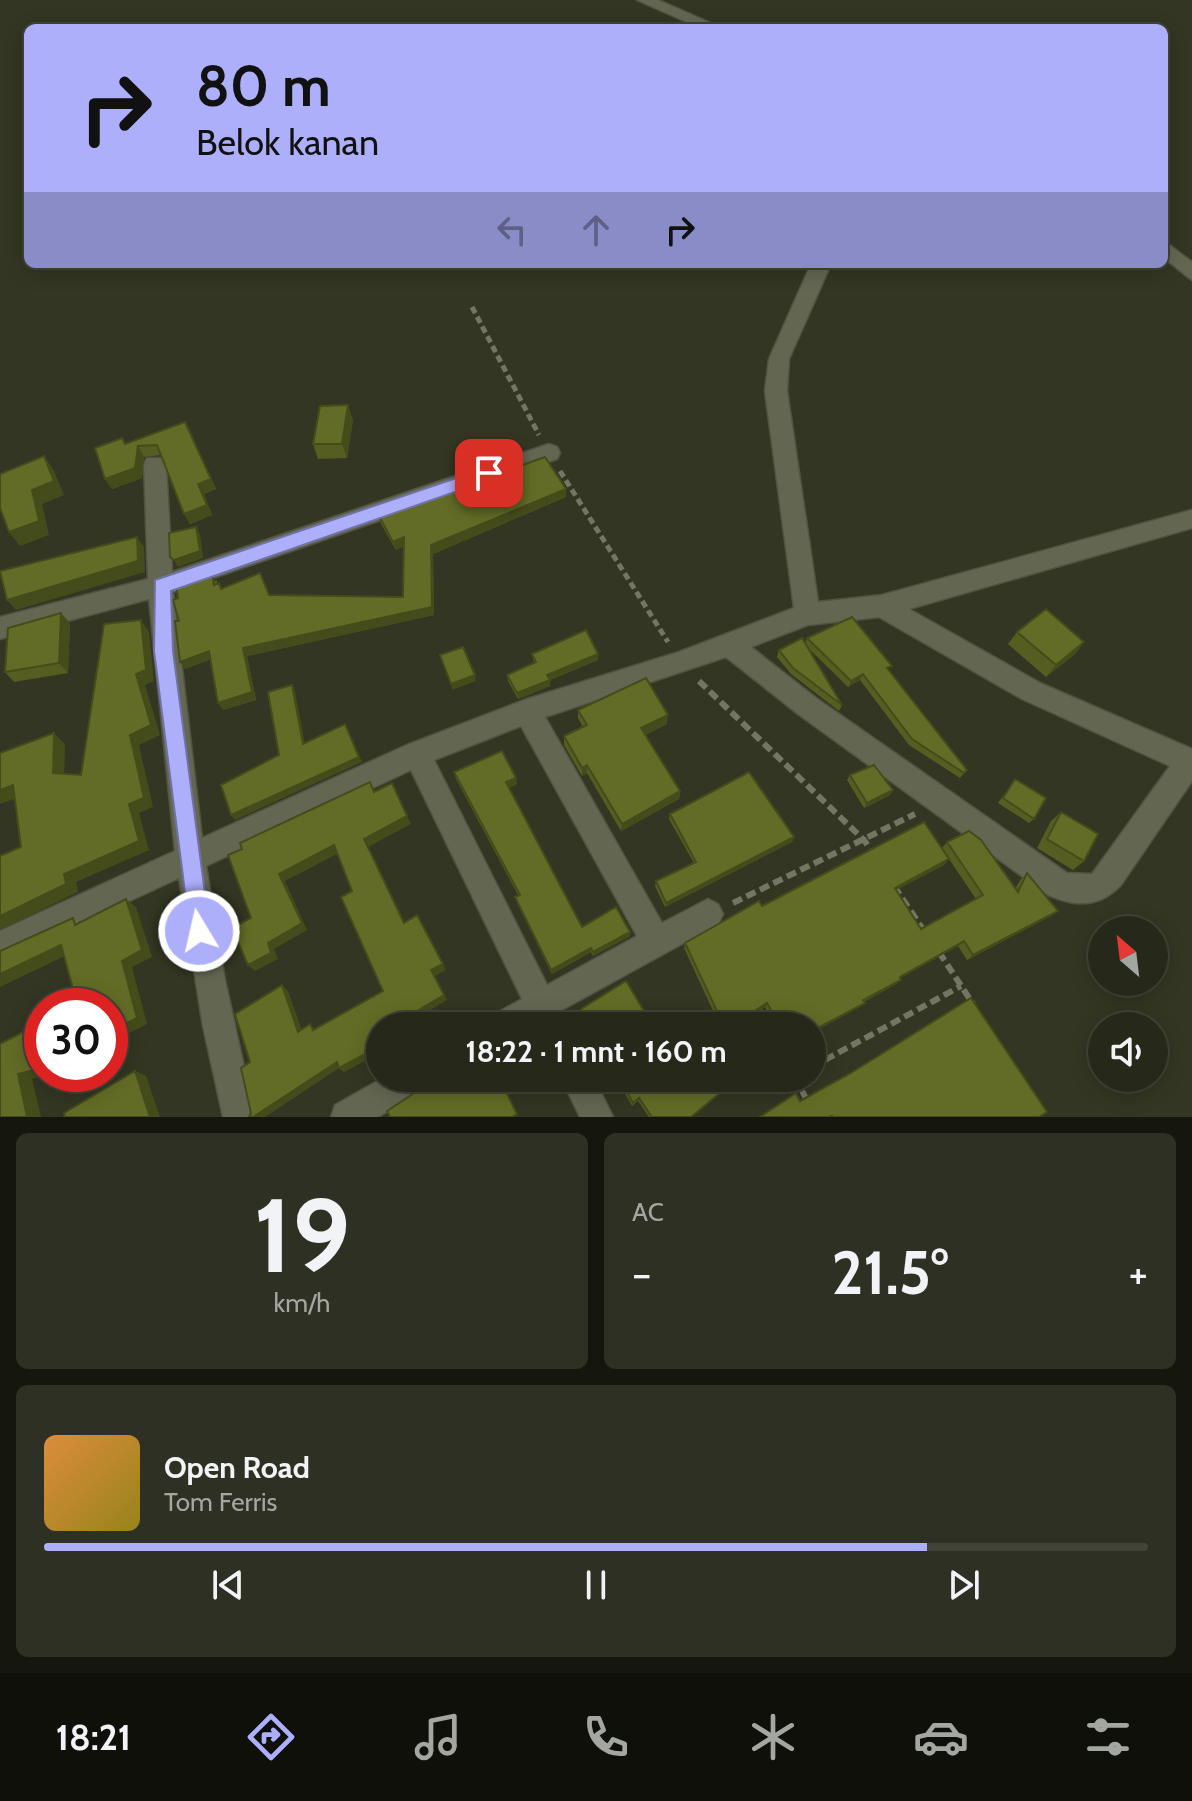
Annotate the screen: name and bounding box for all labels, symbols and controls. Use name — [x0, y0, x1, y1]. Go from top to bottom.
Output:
text: 80 m — [196, 52, 331, 120]
icon: right — [64, 56, 168, 160]
text: Belok kanan — [196, 120, 379, 164]
icon: left — [490, 208, 534, 252]
icon: ahead — [574, 208, 618, 252]
icon: right — [658, 208, 702, 252]
pin — [455, 439, 523, 507]
icon: arrive — [467, 451, 511, 495]
position arrow — [157, 889, 241, 973]
north arrow — [1088, 916, 1168, 996]
map controls — [1088, 916, 1168, 1092]
speed limit sign: 30 — [24, 988, 128, 1092]
button: sound — [1088, 1012, 1168, 1092]
text: 18:22 · 1 mnt · 160 m — [465, 1033, 727, 1070]
text: 19 — [254, 1172, 350, 1298]
text: AC — [632, 1196, 664, 1228]
text: 21.5° — [832, 1236, 948, 1309]
text: − — [632, 1247, 651, 1300]
text: + — [1129, 1247, 1148, 1300]
text: km/h — [274, 1287, 330, 1319]
text: Open Road — [164, 1449, 310, 1486]
text: Tom Ferris — [164, 1486, 277, 1518]
icon: previous — [206, 1563, 250, 1607]
icon: pause — [574, 1563, 618, 1607]
icon: next — [942, 1563, 986, 1607]
icon: directions — [243, 1709, 299, 1765]
icon: music — [410, 1709, 466, 1765]
icon: phone — [578, 1709, 634, 1765]
icon: climate — [745, 1709, 801, 1765]
icon: car — [913, 1709, 969, 1765]
icon: filters — [1080, 1709, 1136, 1765]
text: 18:21 — [56, 1715, 131, 1759]

